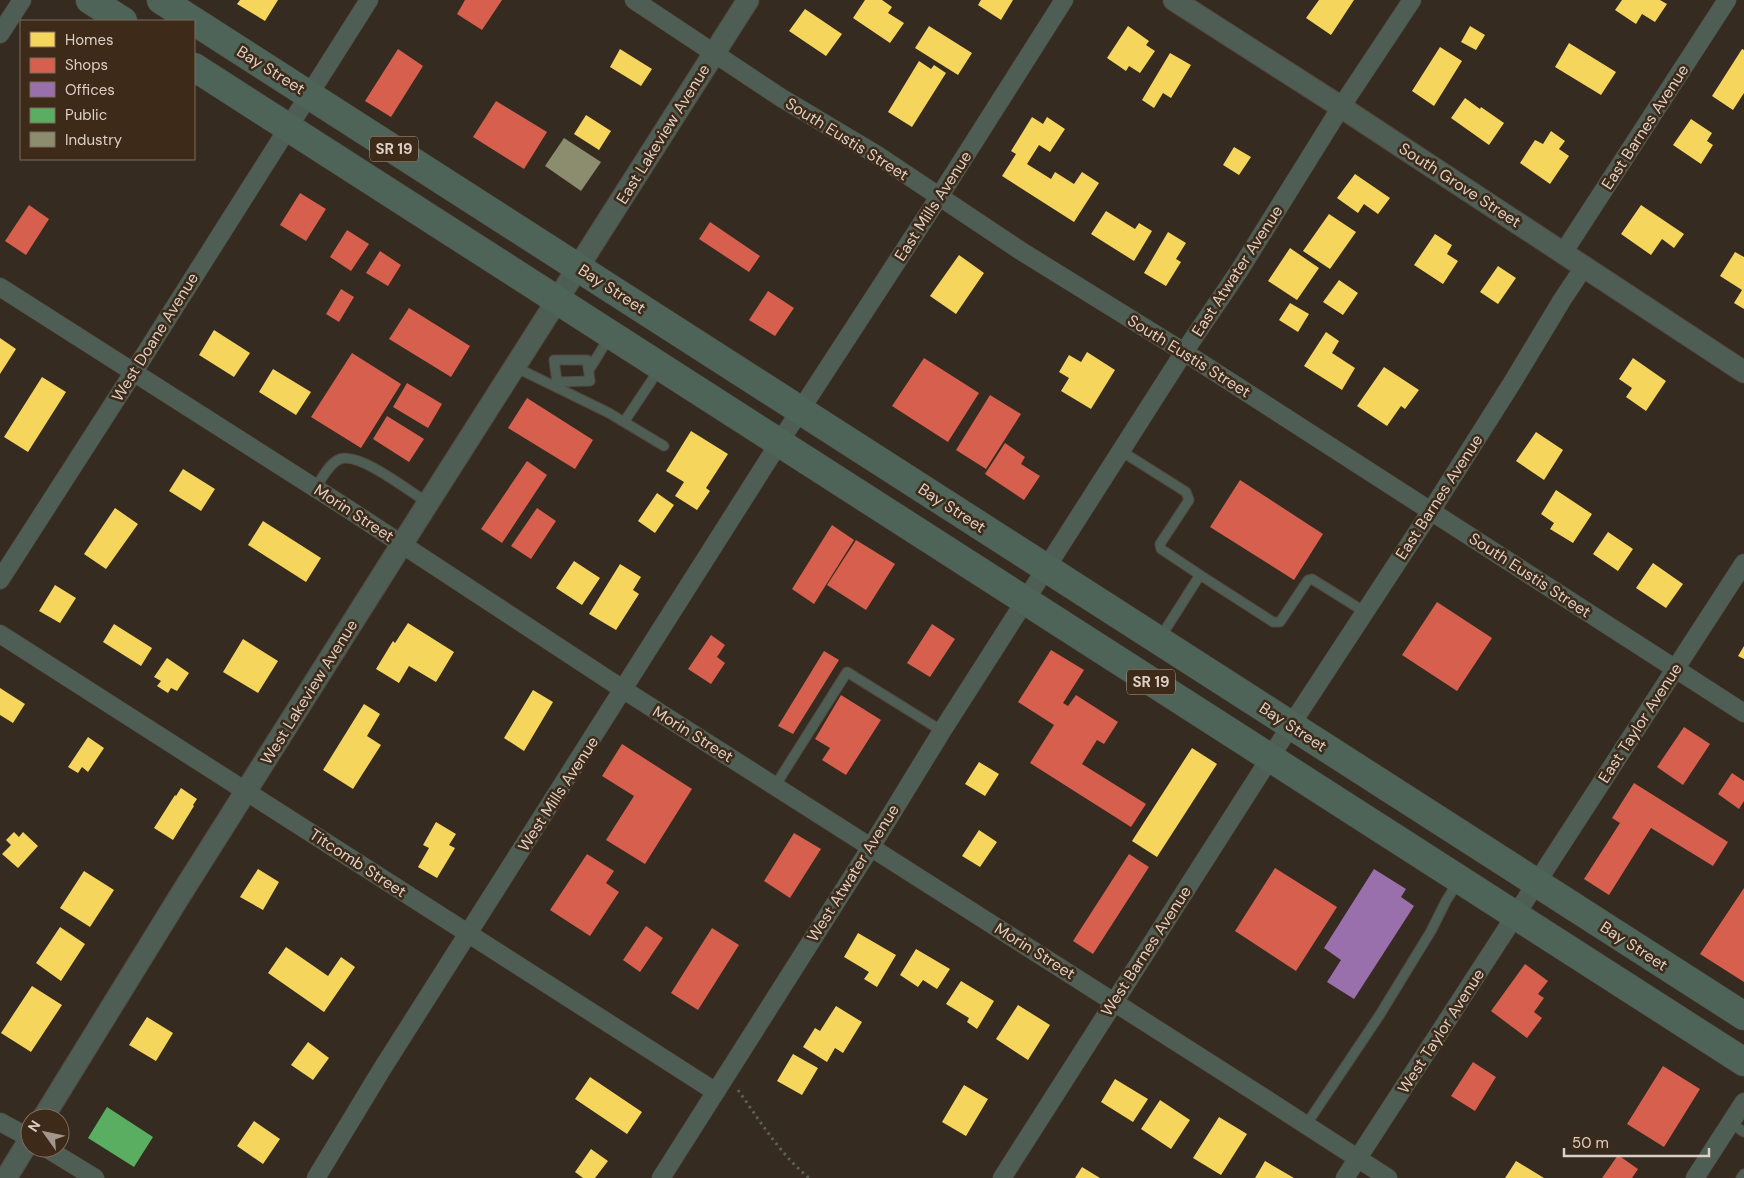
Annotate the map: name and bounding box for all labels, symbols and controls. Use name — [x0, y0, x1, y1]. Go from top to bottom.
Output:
legend — [20, 20, 195, 160]
text: Homes — [65, 30, 114, 50]
street label: Bay Street — [233, 41, 309, 99]
text: Shops — [65, 55, 108, 75]
street label: East Lakeview Avenue — [611, 60, 715, 208]
street label: East Barnes Avenue — [1597, 60, 1693, 194]
text: Offices — [65, 80, 115, 100]
street label: South Eustis Street — [782, 93, 912, 185]
text: Public — [65, 105, 107, 125]
text: Industry — [65, 130, 123, 150]
road number: SR 19 — [370, 136, 418, 162]
street label: South Grove Street — [1395, 138, 1525, 232]
street label: East Mills Avenue — [890, 147, 976, 265]
street label: East Atwater Avenue — [1187, 201, 1287, 341]
street label: Bay Street — [574, 259, 650, 319]
street label: West Doane Avenue — [107, 269, 203, 405]
street label: South Eustis Street — [1124, 310, 1254, 402]
street label: East Barnes Avenue — [1391, 430, 1487, 564]
street label: Bay Street — [914, 478, 990, 538]
street label: Morin Street — [310, 479, 398, 547]
street label: South Eustis Street — [1465, 528, 1595, 622]
street label: West Lakeview Avenue — [256, 616, 362, 768]
street label: East Taylor Avenue — [1593, 659, 1687, 787]
road number: SR 19 — [1127, 670, 1175, 694]
street label: Bay Street — [1255, 697, 1331, 757]
street label: Morin Street — [649, 701, 737, 767]
street label: West Mills Avenue — [513, 732, 603, 856]
street label: West Atwater Avenue — [802, 800, 904, 946]
street label: Titcomb Street — [306, 824, 410, 902]
street label: West Barnes Avenue — [1096, 882, 1196, 1020]
street label: Bay Street — [1596, 916, 1672, 976]
street label: Morin Street — [991, 918, 1079, 984]
street label: West Taylor Avenue — [1393, 965, 1489, 1097]
north arrow — [20, 1108, 70, 1158]
text: N — [24, 1117, 44, 1135]
scale bar — [1564, 1126, 1709, 1158]
text: 50 m — [1572, 1133, 1609, 1153]

